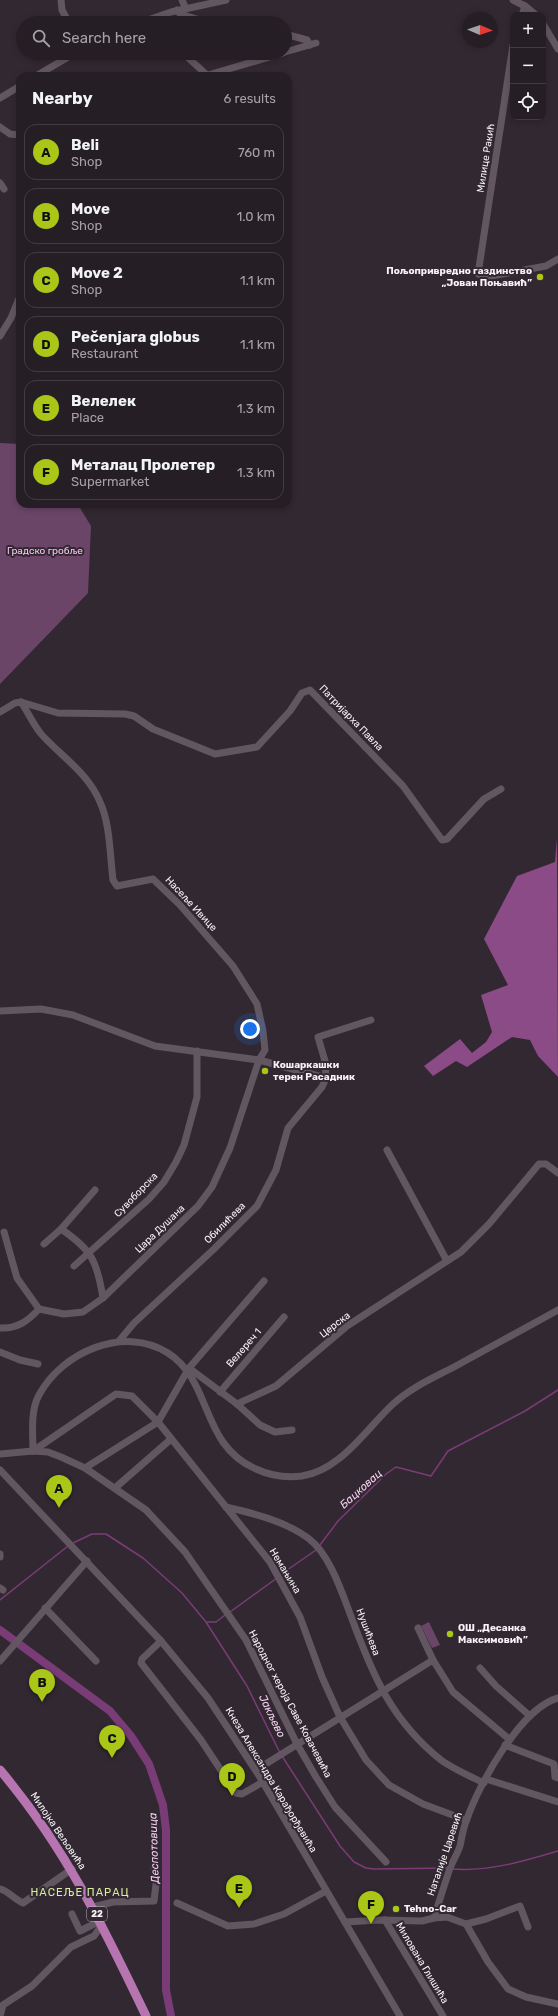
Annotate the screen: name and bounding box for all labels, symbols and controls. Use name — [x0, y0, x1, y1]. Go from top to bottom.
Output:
north arrow — [462, 12, 498, 48]
map controls — [510, 12, 546, 120]
button: + — [510, 12, 546, 48]
search box — [16, 16, 292, 60]
icon: search — [30, 27, 52, 49]
text: Search here — [62, 29, 146, 47]
button: − — [510, 48, 546, 84]
button: locate — [510, 84, 546, 120]
text: Nearby — [32, 88, 93, 108]
text: 6 results — [224, 91, 276, 106]
street label: Милице Ракић — [475, 123, 497, 193]
text: Beli — [71, 136, 99, 154]
text: A — [41, 145, 51, 160]
text: 760 m — [238, 145, 275, 160]
text: Shop — [71, 154, 102, 169]
text: Move — [71, 200, 110, 218]
text: B — [41, 209, 51, 224]
text: 1.0 km — [237, 209, 275, 224]
text: Shop — [71, 218, 102, 233]
text: Move 2 — [71, 264, 123, 282]
place label: Пољопривредно газдинство „Јован Поњавић” — [386, 265, 532, 289]
marker: Пољопривредно газдинство „Јован Поњавић” — [535, 272, 545, 282]
text: C — [41, 273, 51, 288]
text: 1.1 km — [240, 273, 275, 288]
text: Shop — [71, 282, 102, 297]
text: Pečenjara globus — [71, 328, 200, 346]
text: D — [41, 337, 51, 352]
text: 1.1 km — [240, 337, 275, 352]
text: Restaurant — [71, 346, 138, 361]
text: Велелек — [71, 392, 136, 410]
text: E — [42, 401, 50, 416]
text: 1.3 km — [237, 401, 275, 416]
text: Place — [71, 410, 104, 425]
text: Металац Пролетер — [71, 456, 215, 474]
text: F — [42, 465, 50, 480]
text: 1.3 km — [237, 465, 275, 480]
text: Supermarket — [71, 474, 149, 489]
park label: Градско гробље — [7, 545, 83, 557]
street label: Патријарха Павла — [317, 683, 385, 753]
street label: Насеље Ивице — [163, 874, 220, 934]
your location — [240, 1019, 260, 1039]
place label: Кошаркашки терен Расадник — [273, 1059, 355, 1083]
marker: Кошаркашки терен Расадник — [260, 1066, 270, 1076]
street label: Сувоборска — [112, 1170, 160, 1220]
street label: Обилићева — [202, 1200, 248, 1246]
street label: Цара Душана — [133, 1202, 187, 1256]
street label: Церска — [317, 1309, 353, 1341]
street label: Велереч 1 — [224, 1326, 264, 1370]
water label: Бацковац — [337, 1467, 385, 1511]
pin: A — [46, 1475, 72, 1508]
street label: Немањина — [267, 1546, 303, 1596]
street label: Нушићева — [354, 1607, 382, 1657]
place label: ОШ „Десанка Максимовић” — [458, 1622, 528, 1646]
street label: Народног хероја Саве Ковачевића — [246, 1628, 334, 1780]
marker: ОШ „Десанка Максимовић” — [445, 1629, 455, 1639]
pin: B — [29, 1669, 55, 1702]
water label: Јакљево — [256, 1692, 288, 1740]
street label: Кнеза Александра Карађорђевића — [223, 1705, 319, 1855]
pin: C — [99, 1725, 125, 1758]
pin: D — [219, 1763, 245, 1796]
street label: Милојка Вељовића — [28, 1790, 88, 1872]
street label: Наталије Царевић — [425, 1810, 465, 1898]
water label: Деспотовица — [146, 1812, 162, 1885]
pin: E — [226, 1875, 252, 1908]
district label: НАСЕЉЕ ПАРАЦ — [30, 1886, 130, 1899]
pin: F — [358, 1891, 384, 1924]
place label: Tehno-Car — [404, 1903, 457, 1915]
marker: Tehno-Car — [391, 1904, 401, 1914]
road number: 22 — [87, 1907, 107, 1921]
street label: Милована Глишића — [393, 1920, 451, 2006]

